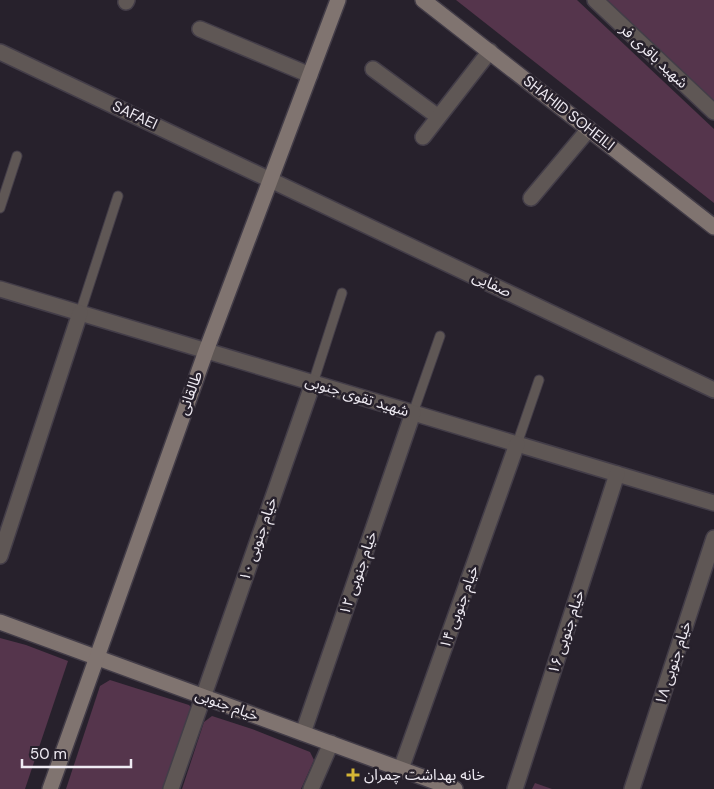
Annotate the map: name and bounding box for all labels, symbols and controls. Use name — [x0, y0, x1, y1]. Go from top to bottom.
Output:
street label: شهید باقری فر — [615, 19, 692, 93]
street label: SHAHID SOHEILI — [519, 71, 619, 155]
street label: SAFAEI — [109, 96, 161, 134]
street label: صفایی — [469, 266, 515, 302]
street label: طالقانی — [173, 368, 207, 418]
street label: شهید تقوی جنوبی — [303, 371, 412, 421]
street label: خیام جنوبی ۱۰ — [234, 494, 283, 584]
street label: خیام جنوبی ۱۲ — [334, 528, 383, 618]
street label: خیام جنوبی ۱۴ — [435, 562, 484, 652]
street label: خیام جنوبی ۱۶ — [543, 587, 590, 677]
street label: خیام جنوبی ۱۸ — [650, 618, 697, 708]
street label: خیام جنوبی — [192, 684, 262, 727]
scale bar — [22, 736, 131, 768]
text: 50 m — [30, 744, 67, 764]
place label: خانه بهداشت چمران — [364, 765, 485, 785]
marker: خانه بهداشت چمران — [346, 768, 360, 782]

